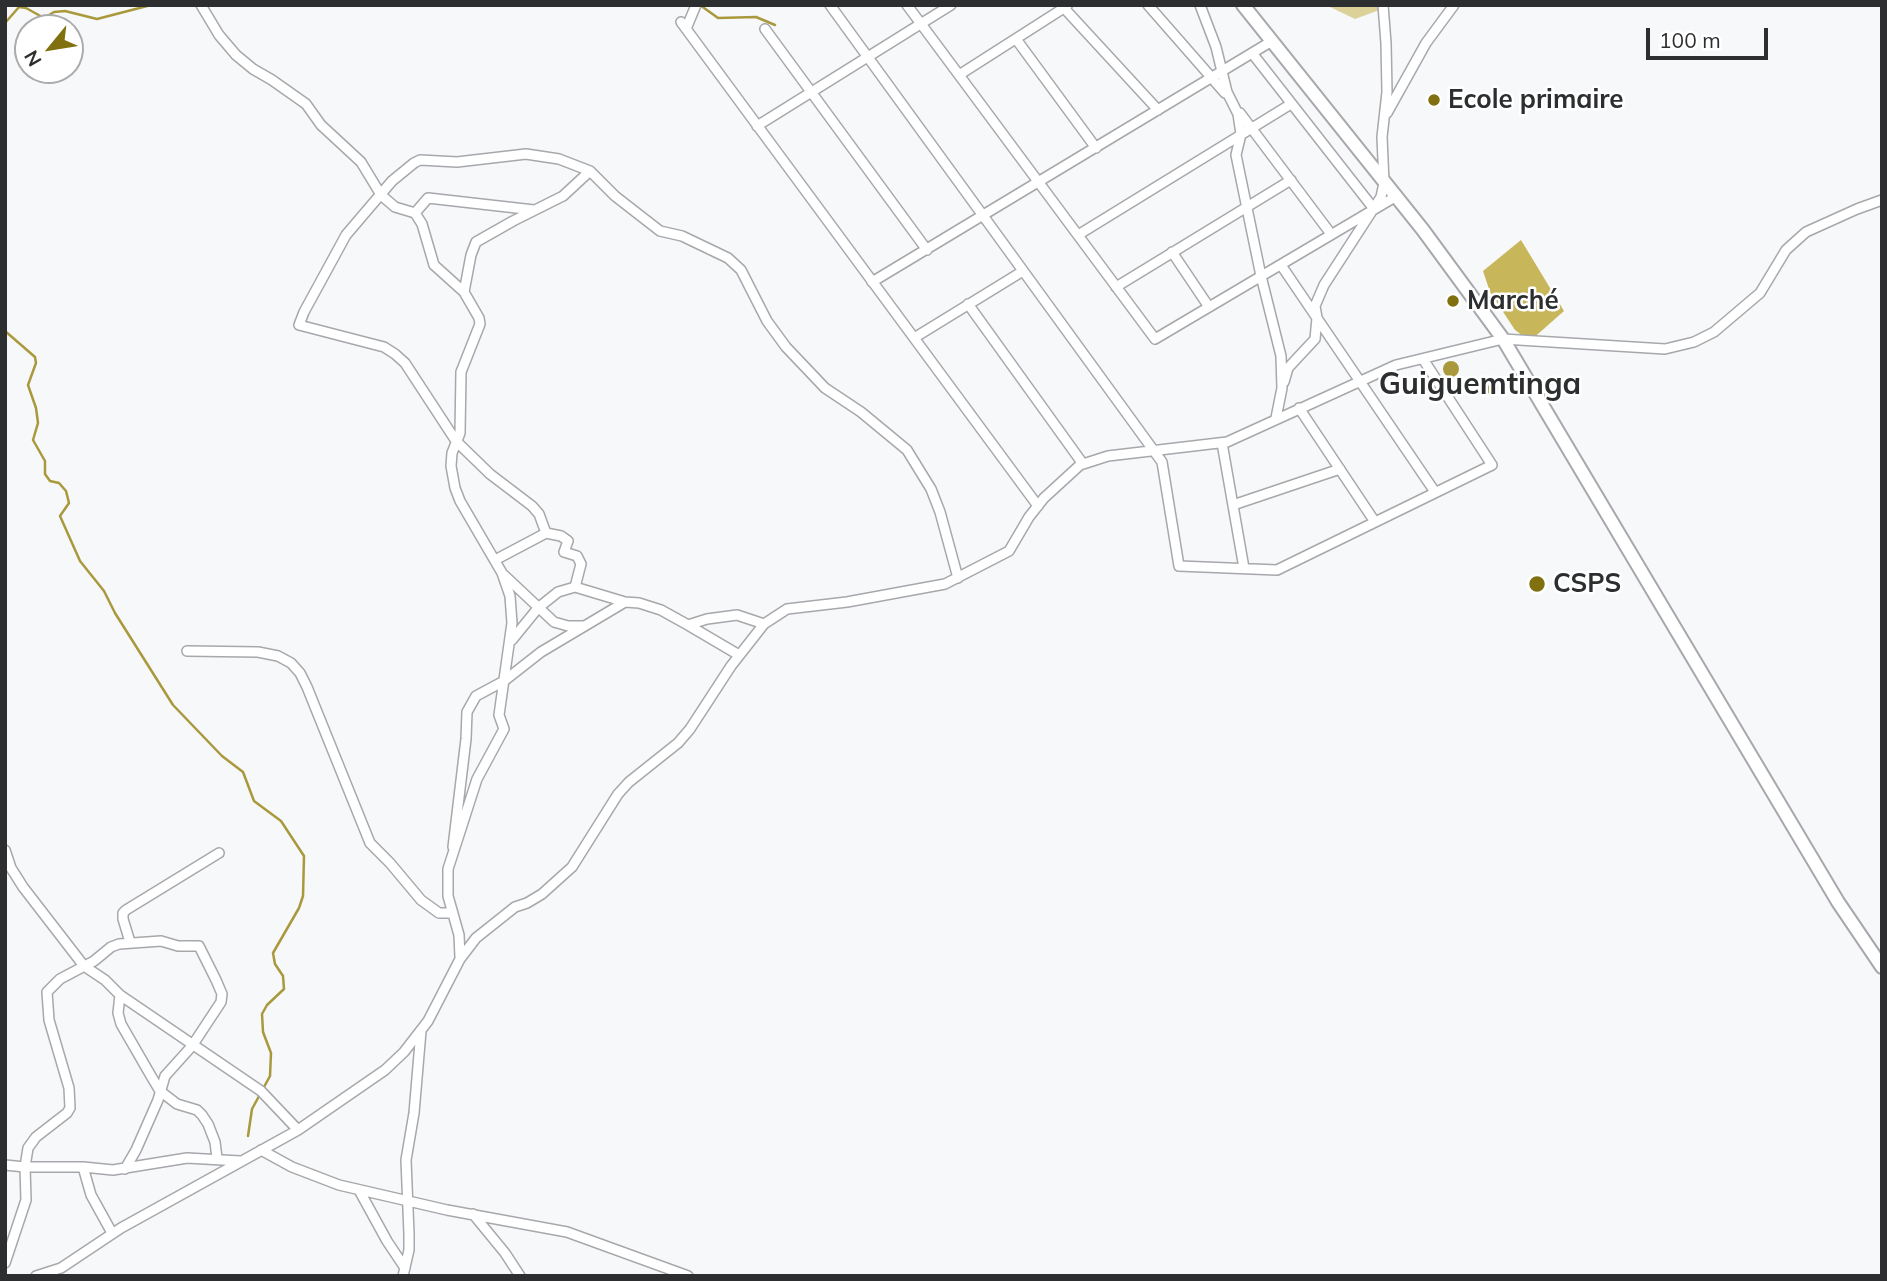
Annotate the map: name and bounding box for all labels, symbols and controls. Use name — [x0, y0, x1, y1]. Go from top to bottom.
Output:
north arrow — [14, 14, 84, 84]
scale bar — [1649, 14, 1772, 58]
text: 100 m — [1659, 27, 1721, 53]
text: N — [19, 46, 47, 71]
place label: Ecole primaire — [1448, 84, 1623, 116]
marker: Ecole primaire — [1426, 92, 1442, 108]
place label: Marché — [1467, 285, 1559, 317]
marker: Marché — [1445, 293, 1461, 309]
district label: Guiguemtinga — [1379, 367, 1581, 403]
place label: CSPS — [1553, 568, 1621, 600]
marker: CSPS — [1527, 574, 1547, 594]

